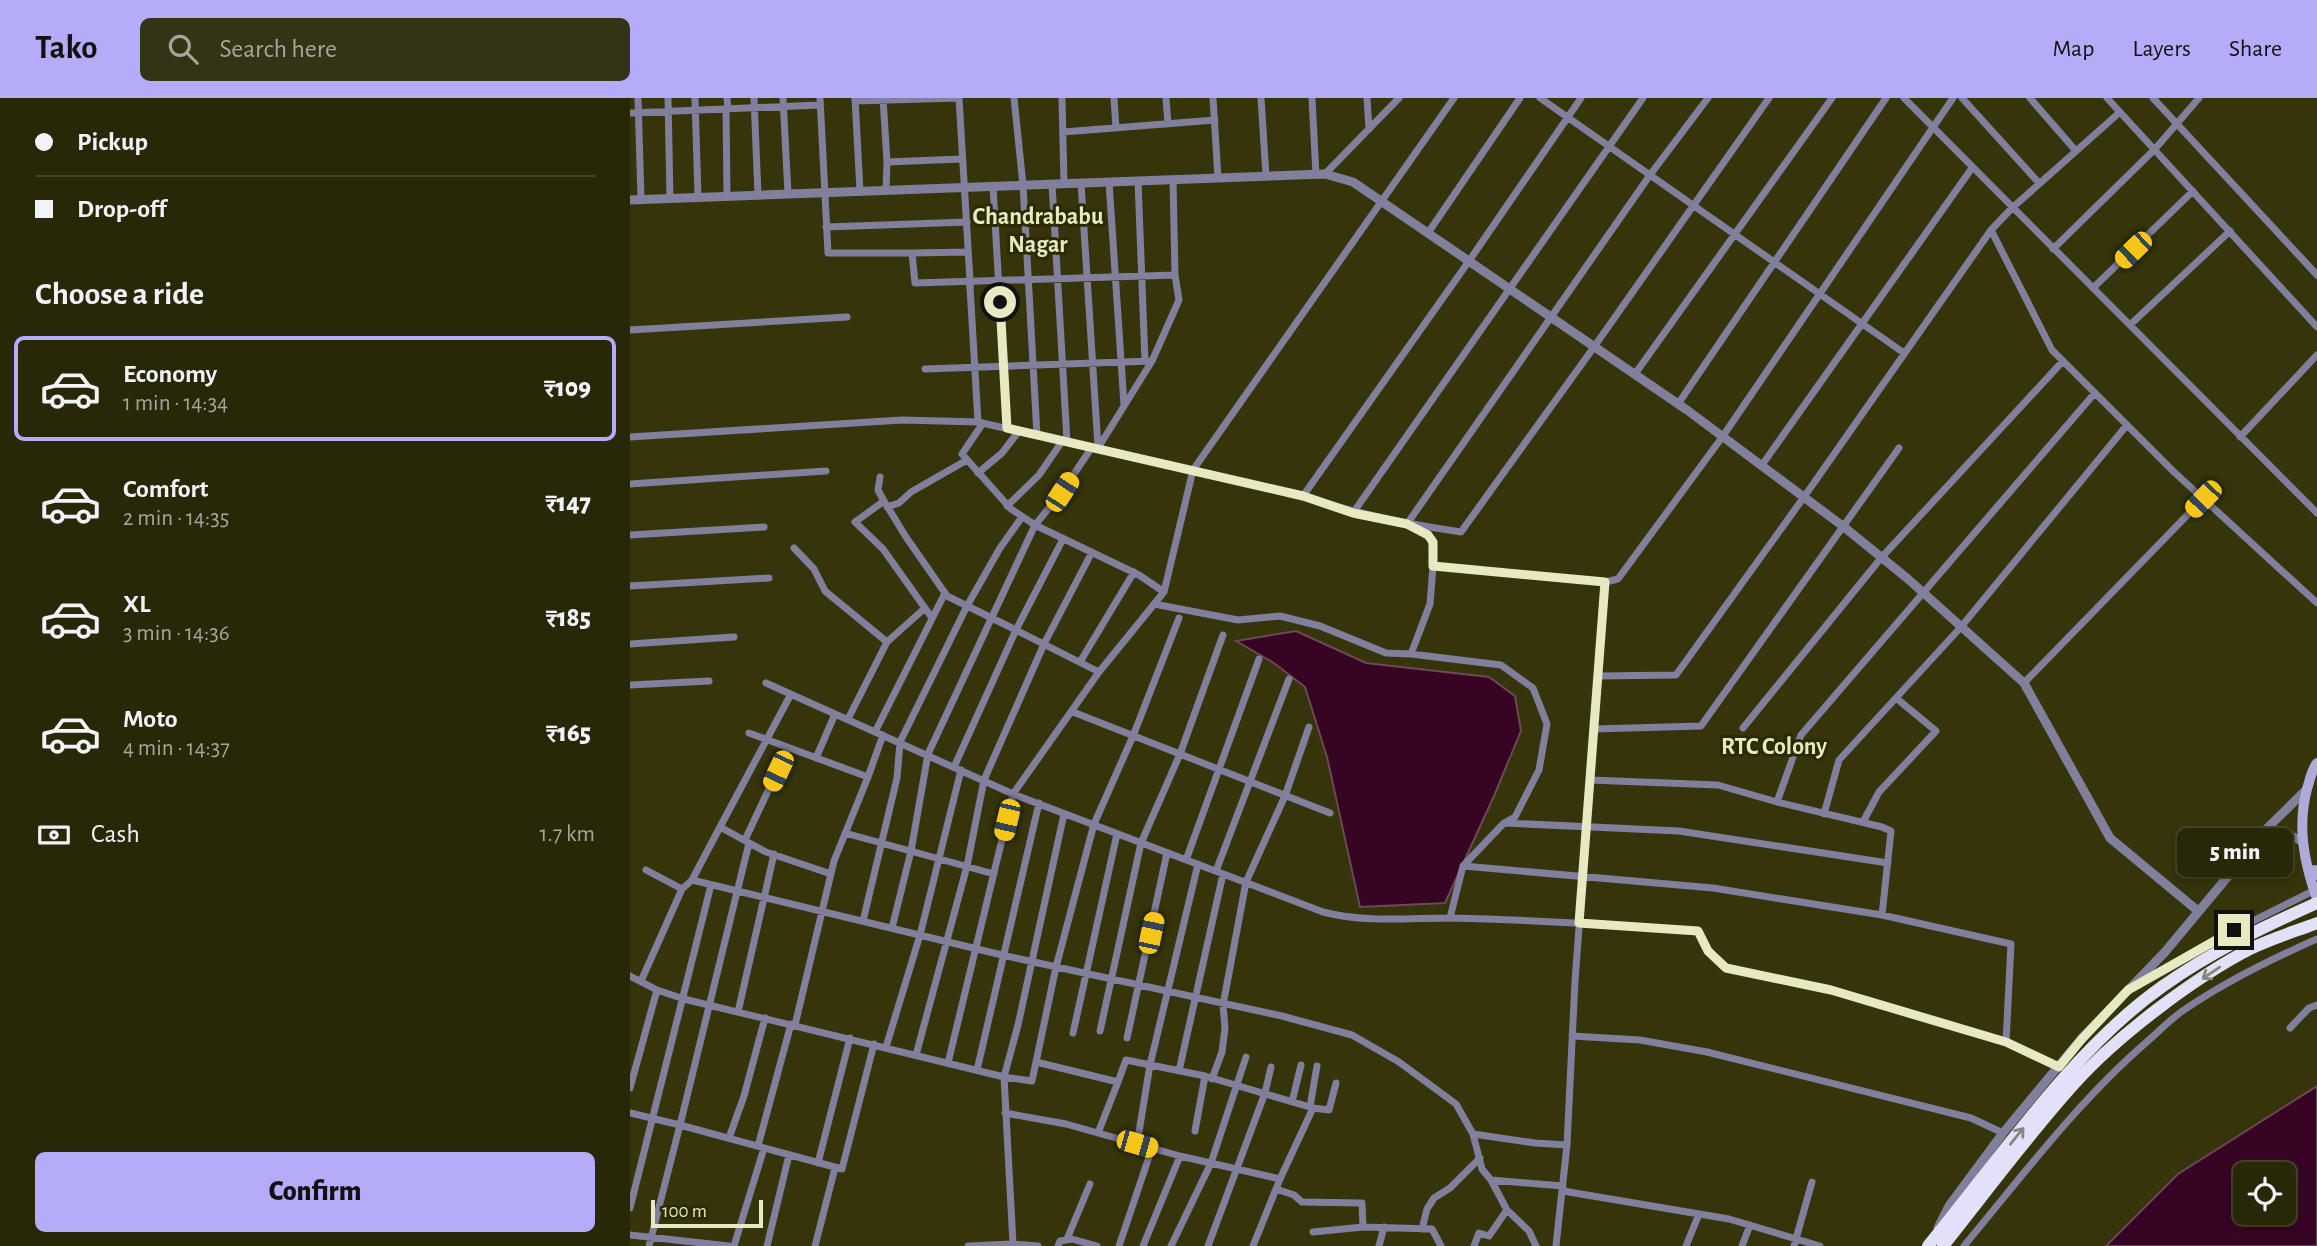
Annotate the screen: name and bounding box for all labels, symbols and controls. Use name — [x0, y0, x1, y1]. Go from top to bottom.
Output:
search box — [140, 18, 630, 81]
icon: search — [164, 30, 202, 68]
text: Tako — [35, 32, 98, 65]
text: Search here — [220, 36, 337, 62]
text: Map — [2052, 37, 2094, 61]
text: Layers — [2132, 37, 2191, 61]
text: Share — [2229, 37, 2282, 61]
text: Pickup — [77, 129, 148, 155]
text: Drop-off — [77, 196, 166, 222]
district label: Chandrababu Nagar — [973, 205, 1104, 257]
car — [2111, 228, 2156, 272]
text: Choose a ride — [35, 278, 204, 310]
route start — [984, 286, 1016, 318]
icon: car — [39, 357, 102, 420]
text: Economy — [123, 361, 217, 387]
text: ₹109 — [544, 375, 591, 401]
text: 1 min · 14:34 — [123, 392, 228, 415]
car — [1042, 469, 1083, 515]
icon: car — [39, 472, 102, 535]
text: Comfort — [123, 476, 208, 502]
car — [2181, 477, 2226, 521]
text: ₹147 — [545, 490, 591, 516]
text: 2 min · 14:35 — [123, 507, 229, 530]
icon: car — [39, 587, 102, 650]
text: XL — [123, 591, 150, 617]
text: ₹185 — [546, 605, 591, 631]
text: 3 min · 14:36 — [123, 622, 230, 645]
icon: car — [39, 702, 102, 765]
text: Moto — [123, 706, 178, 732]
text: ₹165 — [546, 720, 591, 746]
district label: RTC Colony — [1721, 735, 1827, 759]
text: 4 min · 14:37 — [123, 737, 230, 760]
car — [760, 748, 797, 794]
car — [993, 797, 1022, 843]
icon: cash — [35, 816, 73, 854]
text: Cash — [91, 821, 140, 847]
text: 1.7 km — [540, 823, 595, 846]
callout: 5 min — [2176, 828, 2292, 878]
text: 5 min — [2210, 841, 2260, 864]
car — [1137, 910, 1166, 956]
route end — [2218, 914, 2250, 946]
one-way arrow — [2202, 966, 2222, 980]
one-way arrow — [2010, 1127, 2025, 1145]
car — [1114, 1128, 1161, 1160]
button: Confirm — [35, 1152, 595, 1232]
map controls — [2233, 1162, 2296, 1225]
button: locate — [2233, 1162, 2296, 1225]
scale bar — [651, 1197, 763, 1229]
text: 100 m — [662, 1202, 707, 1221]

